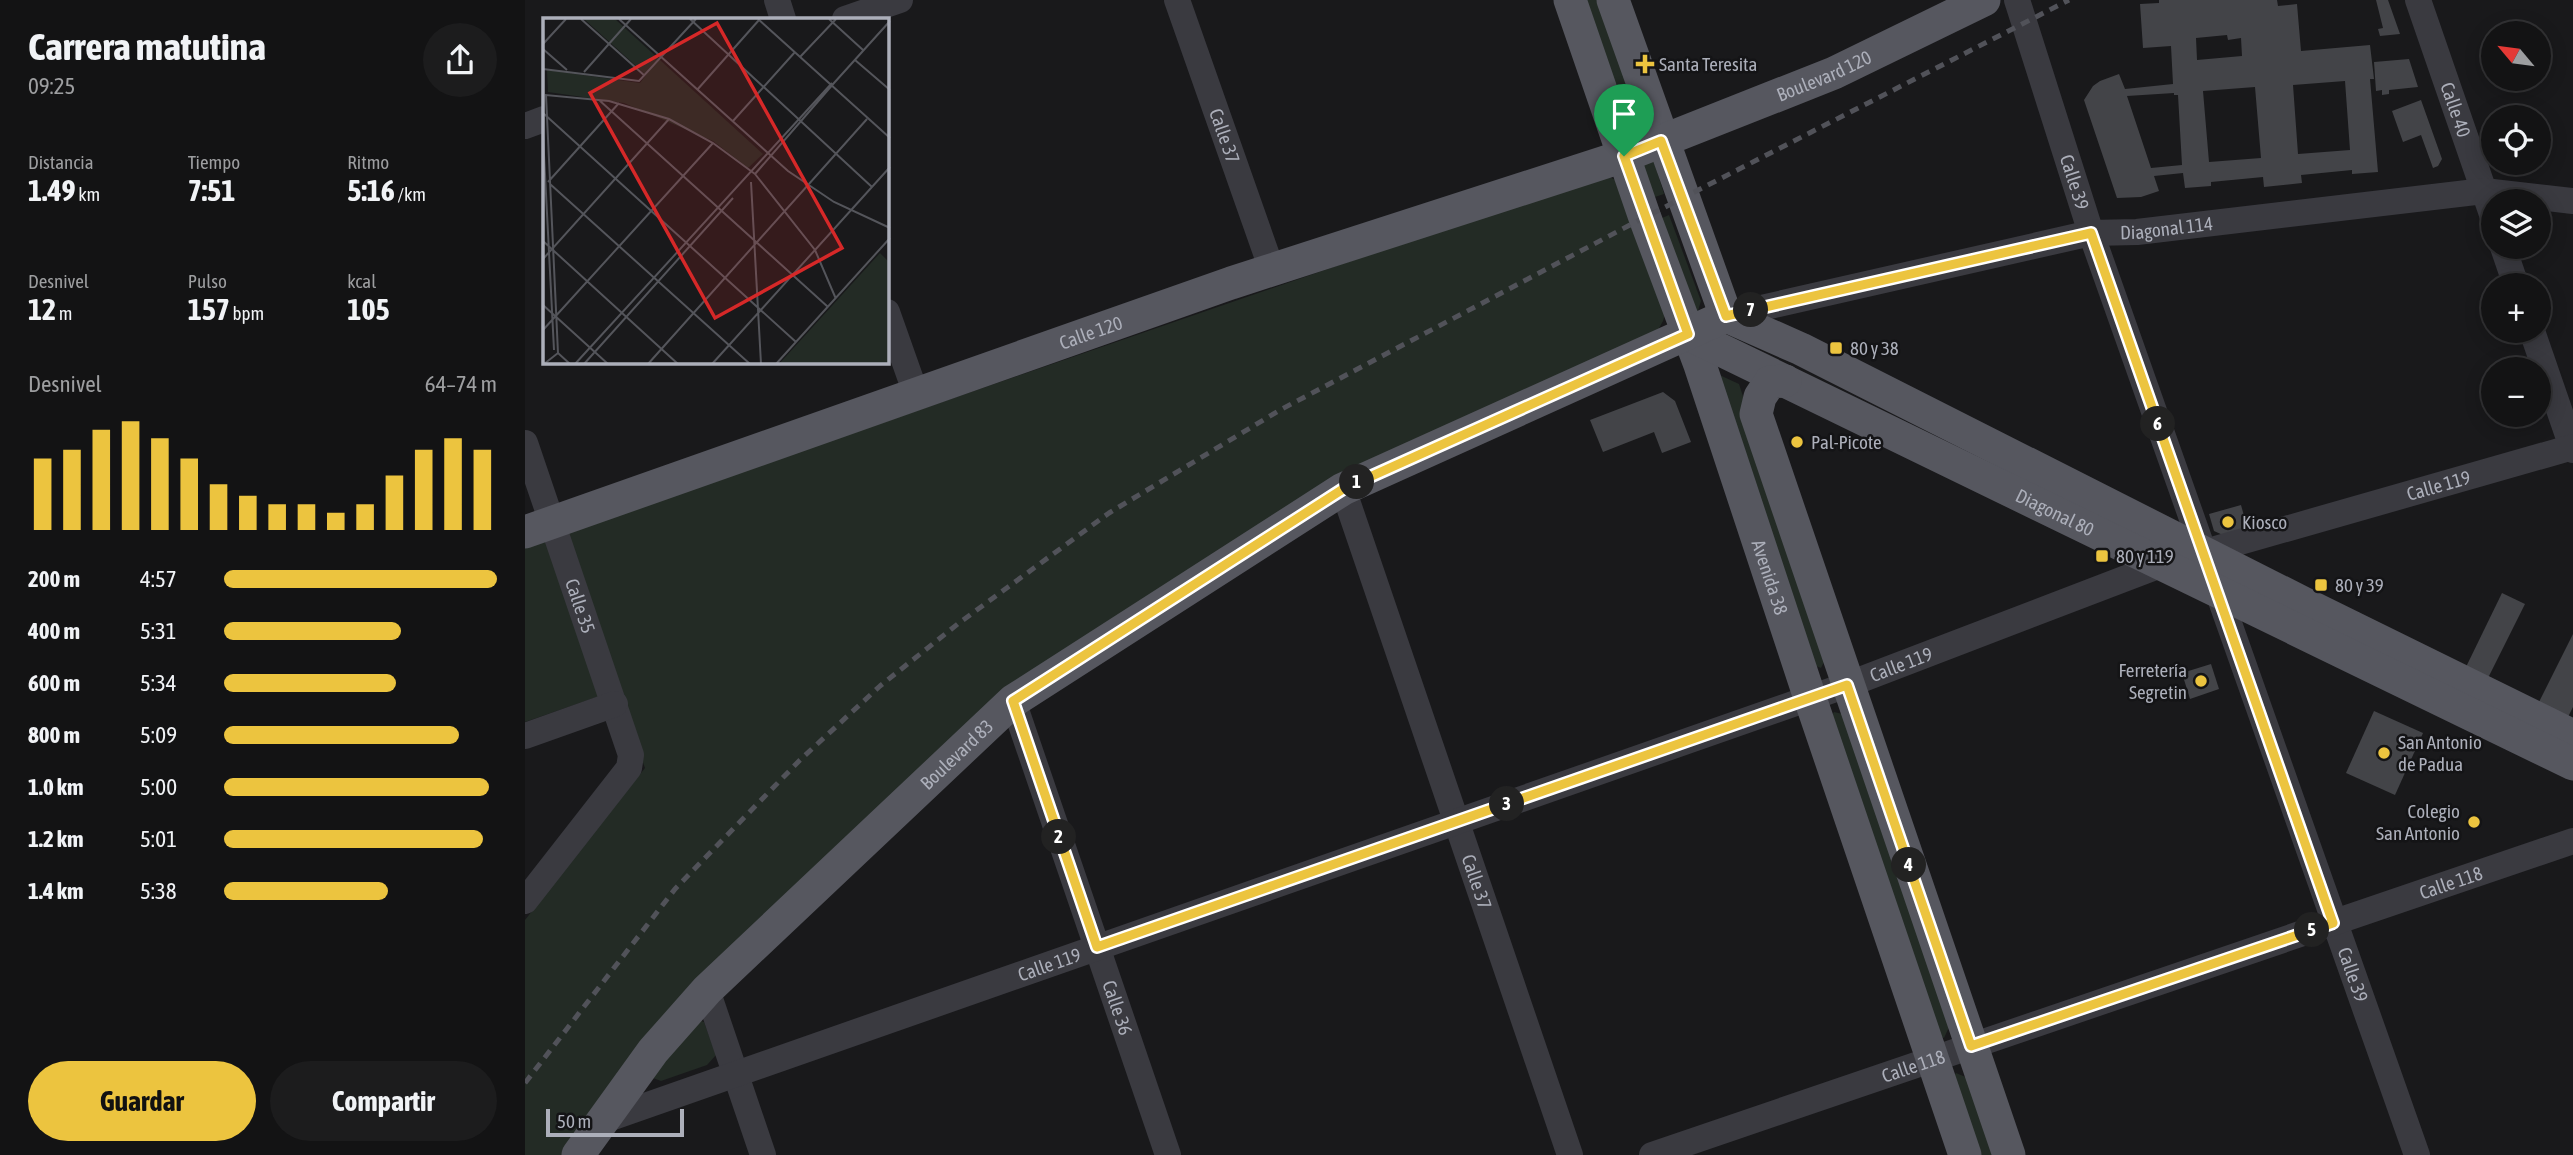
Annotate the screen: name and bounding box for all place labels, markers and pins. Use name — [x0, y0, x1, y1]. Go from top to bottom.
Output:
place label: Santa Teresita — [1659, 53, 1757, 75]
marker: Santa Teresita — [1637, 56, 1653, 72]
pin — [1594, 84, 1654, 156]
pin: 7 — [1733, 292, 1769, 328]
place label: 80 y 38 — [1850, 337, 1899, 359]
marker: 80 y 38 — [1828, 340, 1844, 356]
pin: 6 — [2141, 406, 2175, 442]
place label: Pal-Picote — [1811, 431, 1882, 453]
marker: Pal-Picote — [1789, 434, 1805, 450]
pin: 1 — [1339, 464, 1375, 500]
place label: Kiosco — [2242, 511, 2287, 533]
marker: Kiosco — [2220, 514, 2236, 530]
place label: 80 y 119 — [2116, 545, 2174, 567]
marker: 80 y 119 — [2094, 548, 2110, 564]
place label: 80 y 39 — [2335, 574, 2384, 596]
marker: 80 y 39 — [2313, 577, 2329, 593]
place label: Ferretería Segretin — [2119, 659, 2187, 703]
marker: Ferretería Segretin — [2193, 673, 2209, 689]
place label: San Antonio de Padua — [2398, 731, 2482, 775]
marker: San Antonio de Padua — [2376, 745, 2392, 761]
pin: 3 — [1489, 786, 1525, 822]
place label: Colegio San Antonio — [2376, 800, 2460, 844]
marker: Colegio San Antonio — [2466, 814, 2482, 830]
pin: 2 — [1041, 820, 1077, 854]
pin: 4 — [1891, 848, 1927, 882]
pin: 5 — [2295, 912, 2329, 948]

